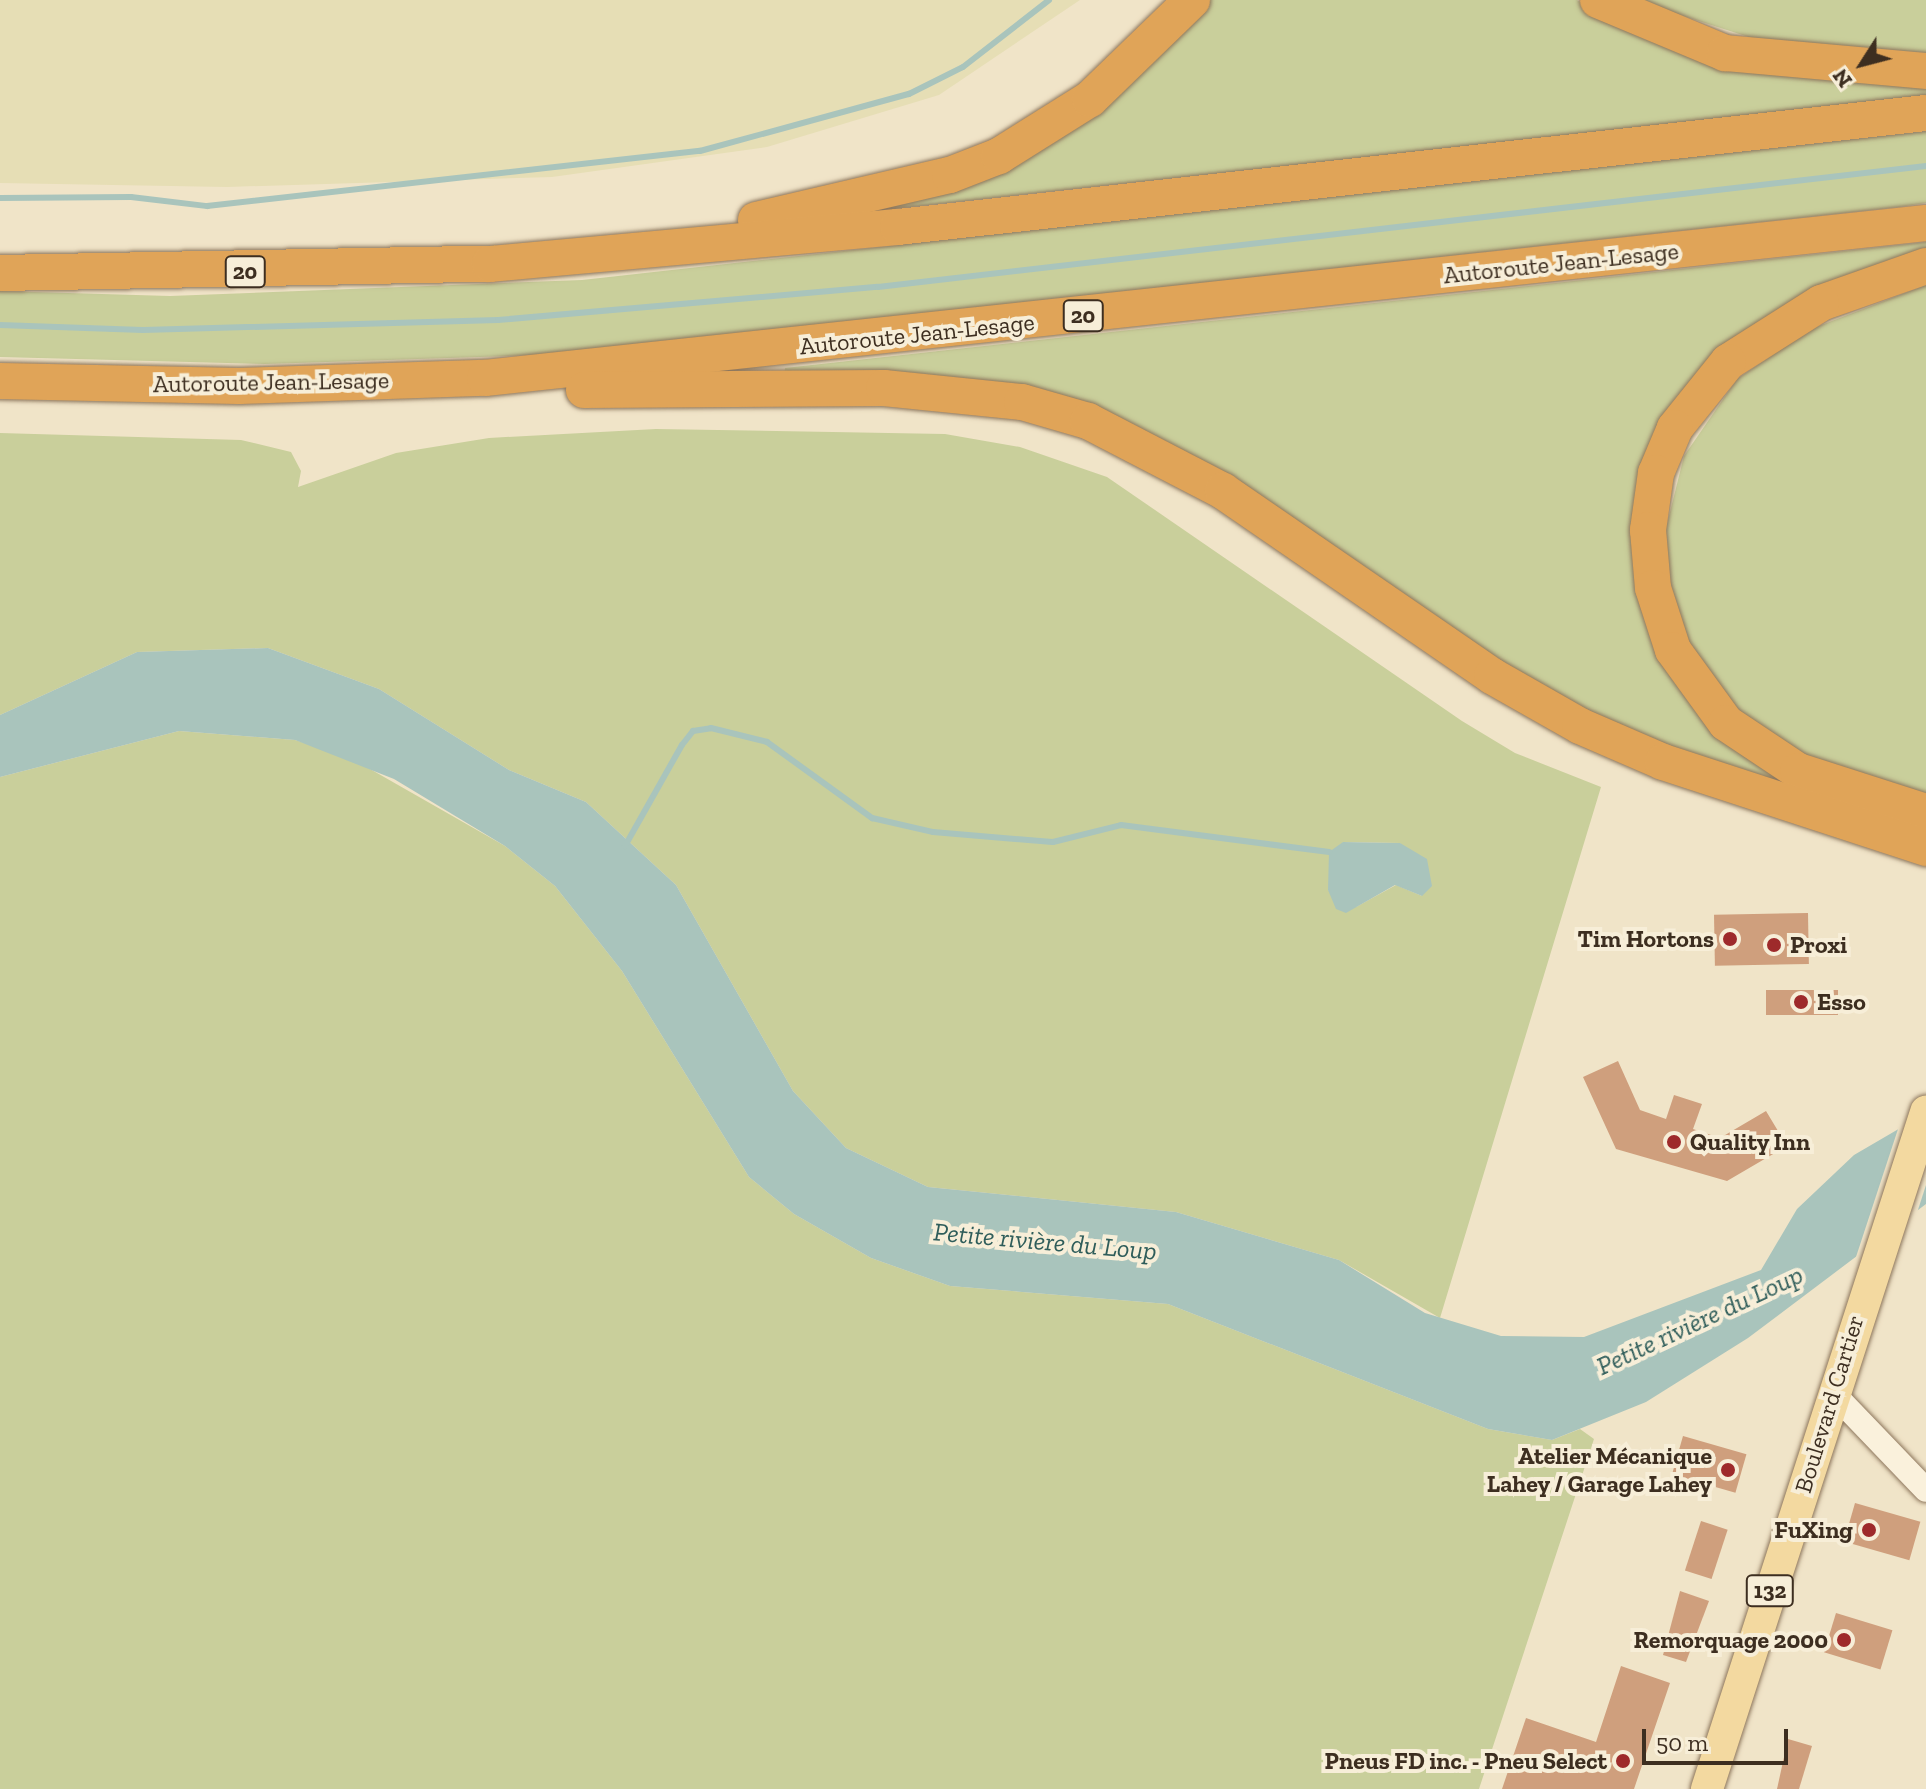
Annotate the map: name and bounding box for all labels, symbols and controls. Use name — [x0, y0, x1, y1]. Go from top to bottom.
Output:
north arrow — [1822, 24, 1902, 104]
text: N — [1826, 64, 1858, 93]
street label: Autoroute Jean-Lesage — [1442, 236, 1680, 290]
road number: 20 — [223, 254, 267, 290]
road number: 20 — [1061, 298, 1105, 334]
street label: Autoroute Jean-Lesage — [798, 307, 1036, 361]
street label: Autoroute Jean-Lesage — [152, 366, 390, 398]
place label: Tim Hortons — [1577, 925, 1714, 953]
marker: Tim Hortons — [1721, 930, 1739, 948]
place label: Proxi — [1790, 931, 1847, 959]
marker: Proxi — [1765, 936, 1783, 954]
place label: Esso — [1817, 988, 1866, 1016]
marker: Esso — [1792, 993, 1810, 1011]
place label: Quality Inn — [1690, 1128, 1811, 1156]
marker: Quality Inn — [1665, 1133, 1683, 1151]
water label: Petite rivière du Loup — [932, 1217, 1158, 1267]
water label: Petite rivière du Loup — [1592, 1259, 1808, 1383]
street label: Boulevard Cartier — [1788, 1312, 1870, 1496]
place label: Atelier Mécanique Lahey / Garage Lahey — [1486, 1442, 1712, 1498]
marker: Atelier Mécanique Lahey / Garage Lahey — [1719, 1461, 1737, 1479]
place label: FuXing — [1774, 1516, 1853, 1544]
marker: FuXing — [1860, 1521, 1878, 1539]
road number: 132 — [1744, 1573, 1796, 1609]
place label: Remorquage 2000 — [1634, 1626, 1828, 1654]
marker: Remorquage 2000 — [1835, 1631, 1853, 1649]
scale bar — [1646, 1713, 1792, 1763]
text: 50 m — [1656, 1728, 1708, 1757]
place label: Pneus FD inc. - Pneu Select — [1325, 1747, 1607, 1775]
marker: Pneus FD inc. - Pneu Select — [1614, 1752, 1632, 1770]

